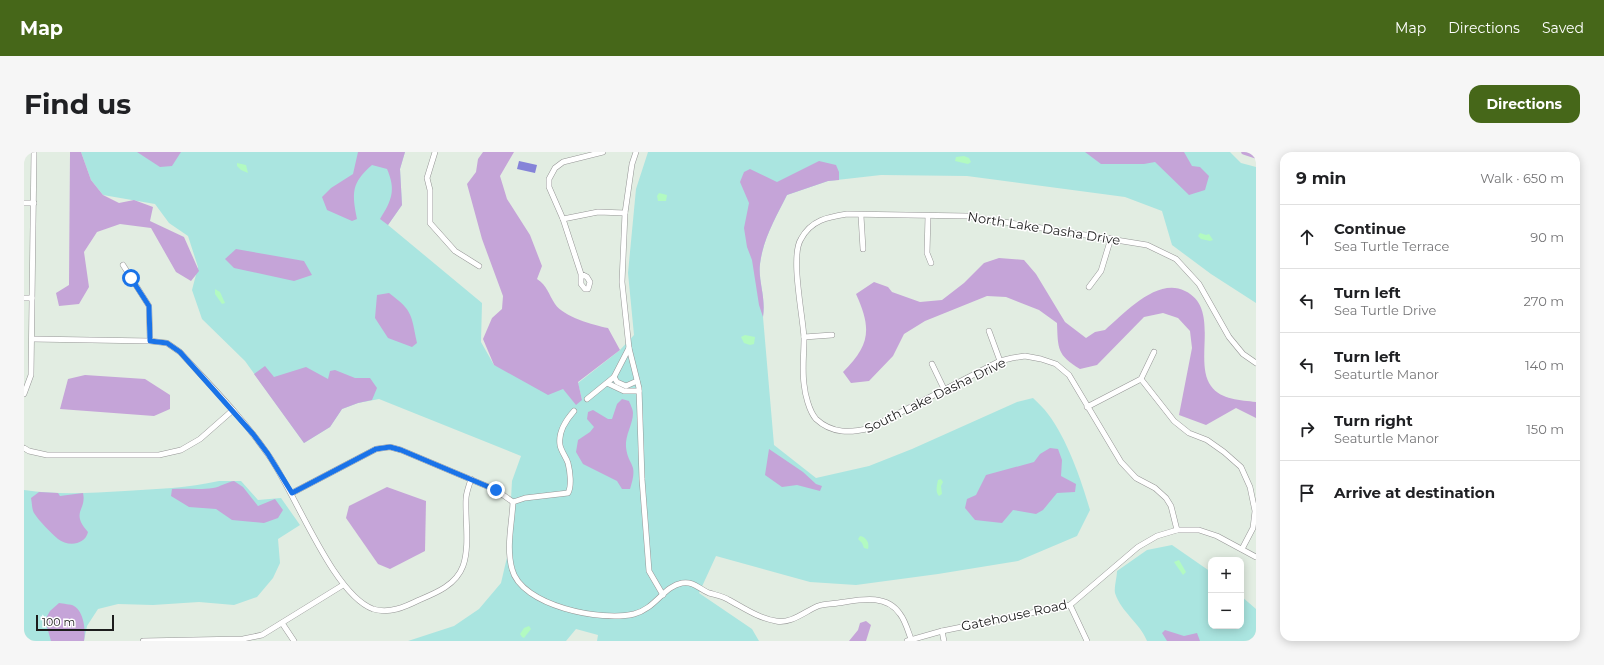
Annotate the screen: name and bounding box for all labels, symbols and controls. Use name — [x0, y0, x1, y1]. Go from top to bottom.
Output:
text: Map — [20, 17, 63, 40]
text: Map — [1395, 19, 1426, 37]
text: Directions — [1448, 19, 1520, 37]
text: Saved — [1542, 19, 1584, 37]
button: Directions — [1469, 85, 1580, 123]
text: Find us — [24, 87, 131, 121]
text: 9 min — [1296, 168, 1346, 188]
text: Walk · 650 m — [1480, 170, 1564, 186]
street label: North Lake Dasha Drive — [967, 208, 1122, 248]
text: Continue — [1334, 219, 1406, 238]
icon: ahead — [1296, 226, 1318, 248]
text: 90 m — [1530, 229, 1564, 245]
text: Sea Turtle Terrace — [1334, 238, 1449, 254]
route start — [122, 269, 140, 287]
text: Turn left — [1334, 283, 1401, 302]
icon: left — [1296, 290, 1318, 312]
text: 270 m — [1523, 293, 1564, 309]
text: Sea Turtle Drive — [1334, 302, 1436, 318]
text: Turn left — [1334, 347, 1401, 366]
street label: South Lake Dasha Drive — [862, 354, 1008, 436]
icon: left — [1296, 354, 1318, 376]
text: 140 m — [1525, 357, 1564, 373]
text: Seaturtle Manor — [1334, 366, 1439, 382]
text: Turn right — [1334, 411, 1413, 430]
icon: right — [1296, 418, 1318, 440]
text: 150 m — [1526, 421, 1564, 437]
text: Seaturtle Manor — [1334, 430, 1439, 446]
route end — [487, 481, 505, 499]
icon: arrive — [1296, 482, 1318, 504]
text: Arrive at destination — [1334, 483, 1495, 502]
map controls — [1208, 557, 1244, 629]
button: + — [1208, 557, 1244, 593]
button: − — [1208, 593, 1244, 629]
street label: Gatehouse Road — [960, 596, 1068, 634]
scale bar — [36, 613, 114, 632]
text: 100 m — [42, 615, 75, 629]

